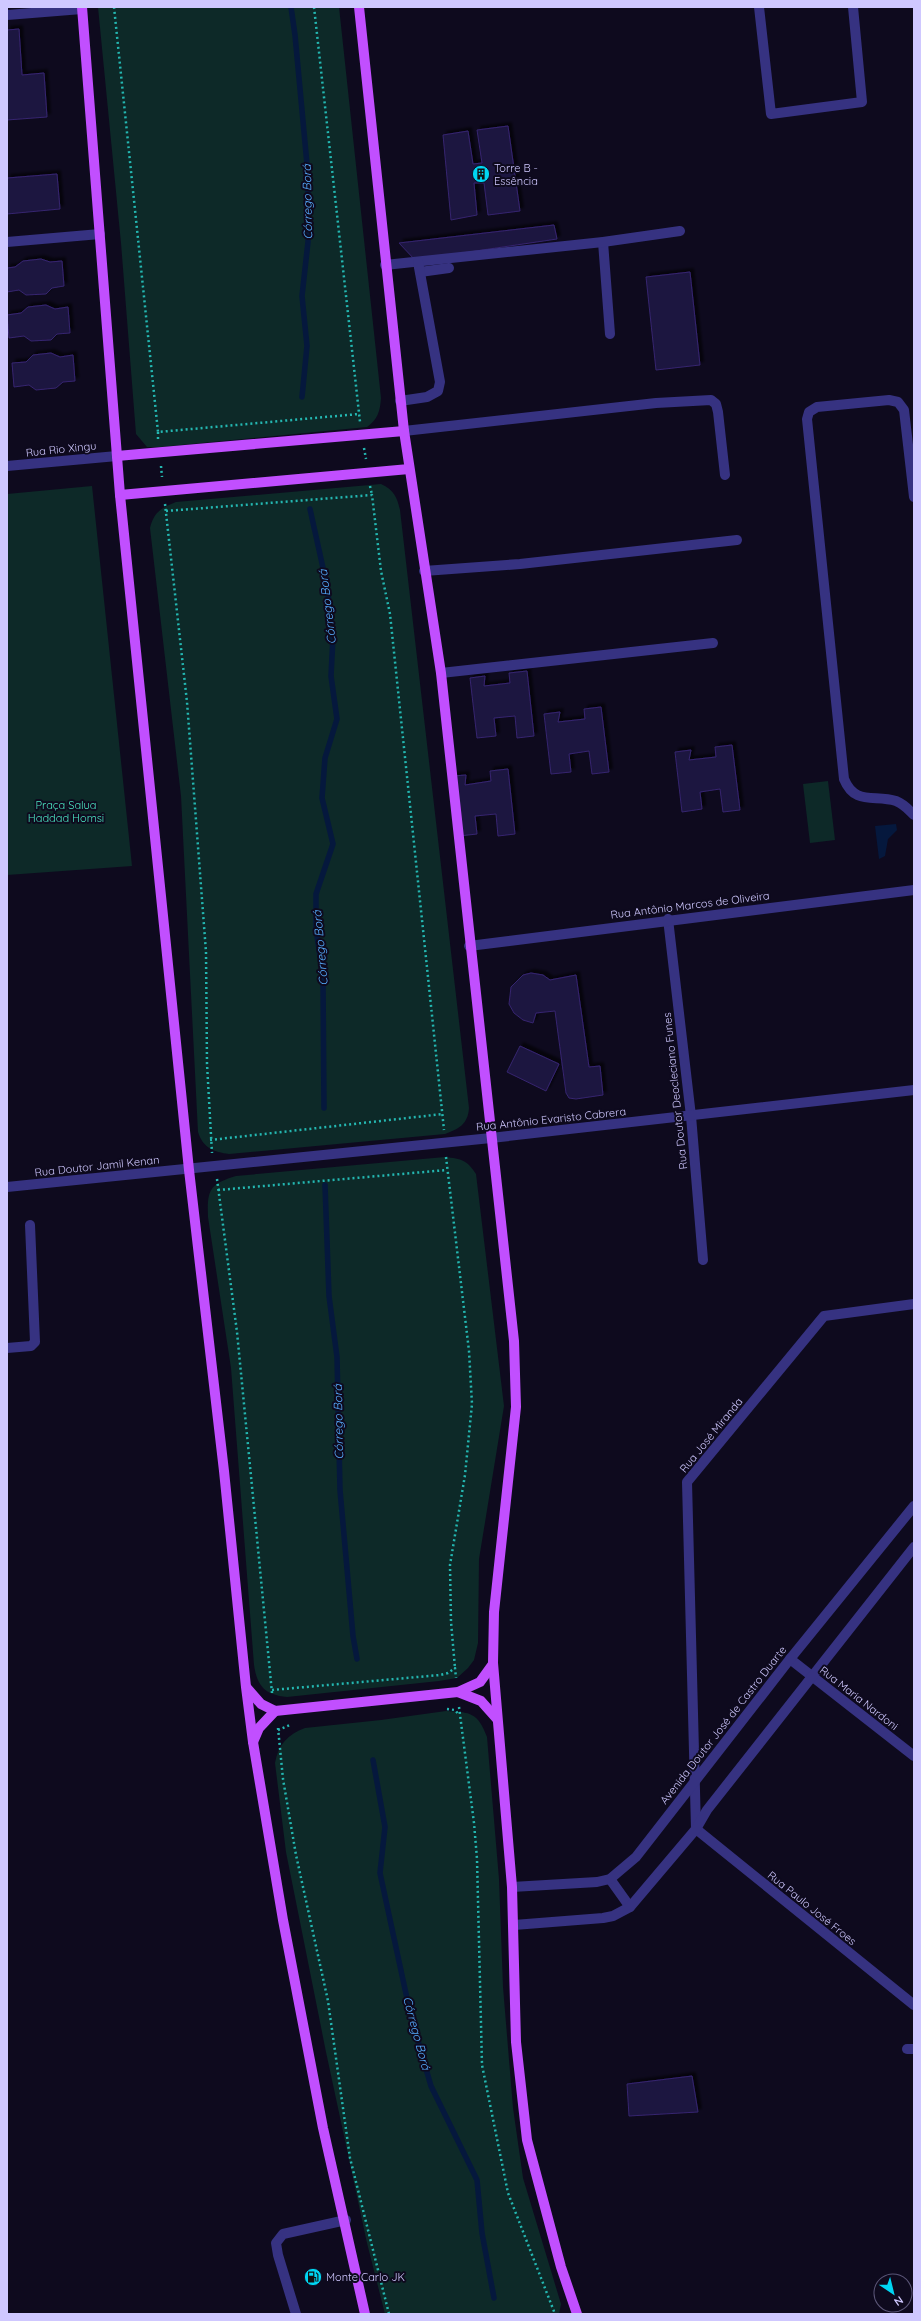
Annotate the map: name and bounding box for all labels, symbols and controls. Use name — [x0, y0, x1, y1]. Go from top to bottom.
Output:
place label: Torre B - Essência — [494, 161, 538, 188]
water label: Córrego Borá — [299, 163, 315, 240]
building icon: Torre B - Essência — [471, 164, 491, 184]
street label: Rua Rio Xingu — [25, 438, 97, 460]
water label: Córrego Borá — [315, 568, 339, 645]
park label: Praça Salua Haddad Homsi — [28, 798, 104, 825]
street label: Rua Antônio Marcos de Oliveira — [610, 888, 770, 922]
water label: Córrego Borá — [309, 909, 331, 986]
street label: Rua Doutor Deocleciano Funes — [660, 1012, 690, 1170]
street label: Rua Antônio Evaristo Cabrera — [475, 1104, 627, 1134]
street label: Rua Doutor Jamil Kenan — [34, 1152, 160, 1180]
water label: Córrego Borá — [330, 1383, 346, 1460]
street label: Rua José Miranda — [676, 1395, 746, 1475]
street label: Avenida Doutor José de Castro Duarte — [657, 1643, 789, 1807]
street label: Rua Maria Nardoni — [817, 1663, 901, 1733]
street label: Rua Paulo José Froes — [765, 1868, 859, 1948]
water label: Córrego Borá — [400, 1995, 434, 2072]
fuel station icon: Monte Carlo JK — [303, 2267, 323, 2287]
place label: Monte Carlo JK — [326, 2270, 405, 2284]
north arrow — [873, 2273, 913, 2313]
text: N — [891, 2293, 906, 2309]

